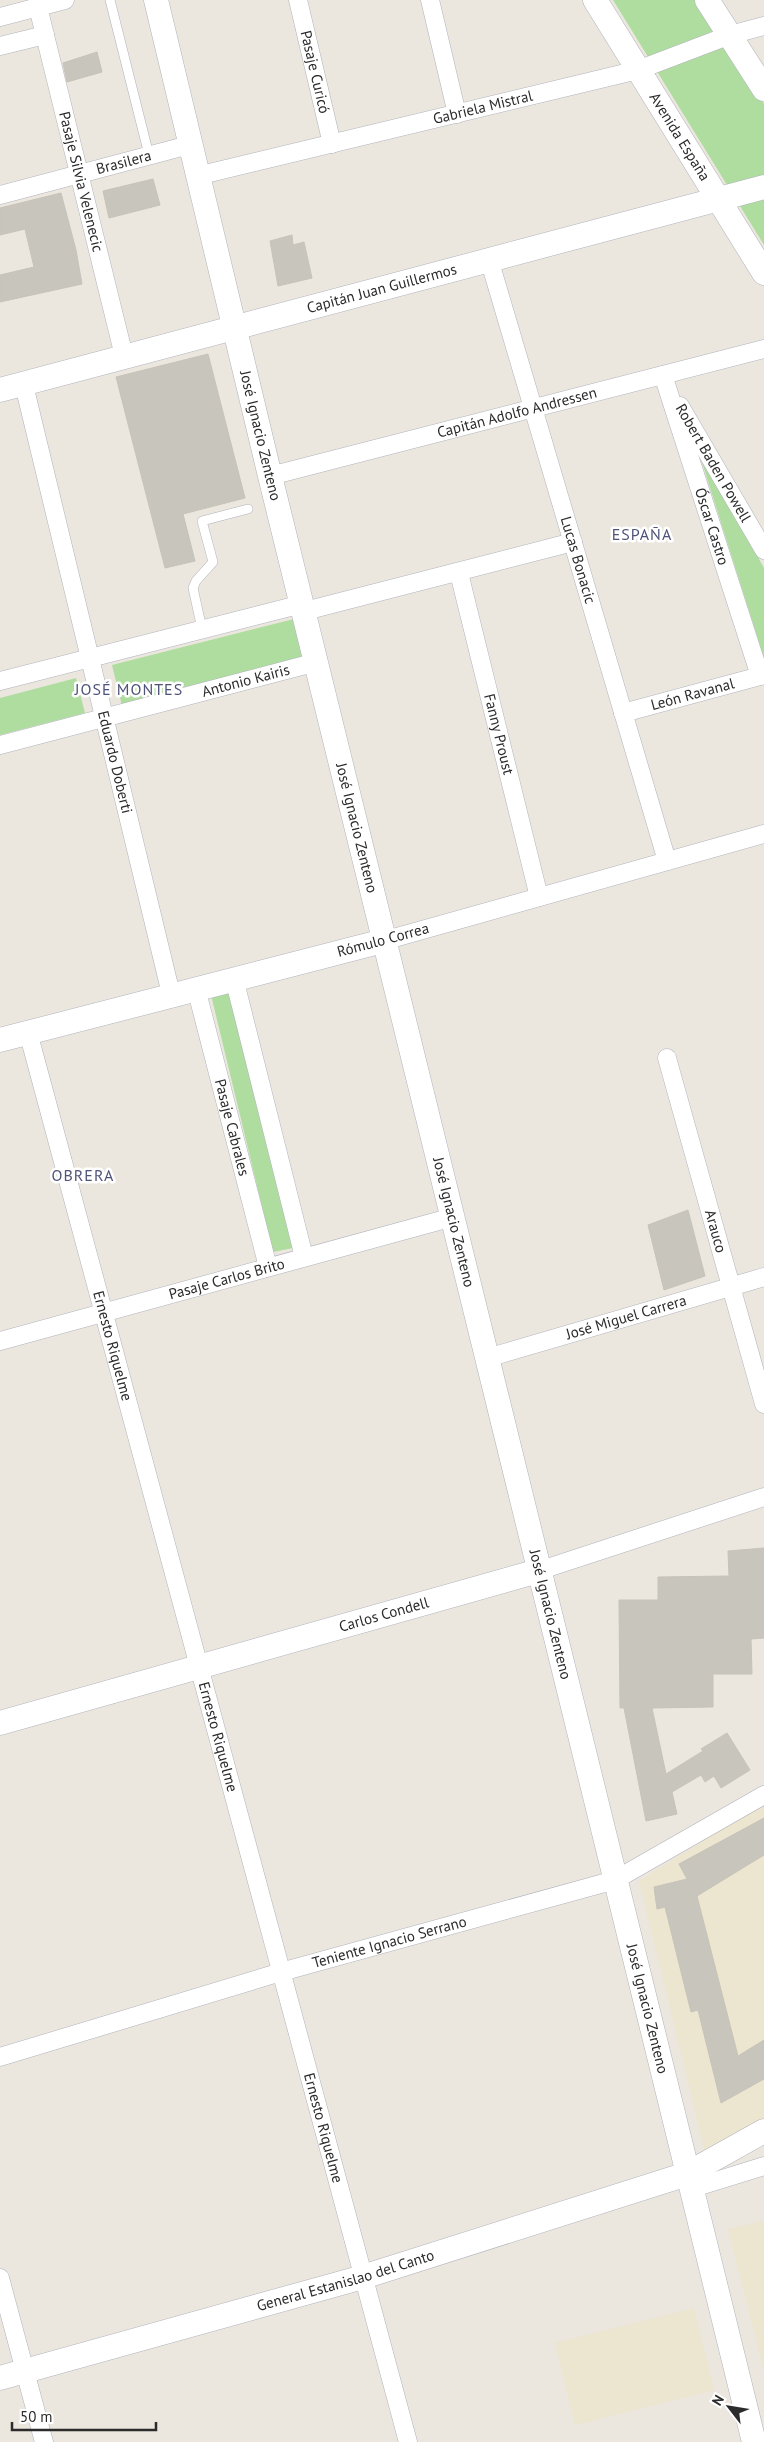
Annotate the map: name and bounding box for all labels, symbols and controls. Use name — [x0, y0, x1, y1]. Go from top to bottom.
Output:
street label: Pasaje Curicó — [297, 28, 334, 115]
street label: Gabriela Mistral — [431, 86, 535, 128]
street label: Avenida España — [646, 89, 715, 184]
street label: Pasaje Silvia Velenecic — [55, 109, 108, 254]
street label: Brasilera — [94, 145, 153, 178]
street label: Capitán Juan Guillermos — [305, 259, 459, 317]
street label: José Ignacio Zenteno — [236, 368, 286, 503]
street label: Capitán Adolfo Andressen — [435, 382, 599, 442]
street label: Robert Baden Powell — [672, 400, 756, 526]
street label: Óscar Castro — [691, 485, 734, 567]
street label: Lucas Bonacic — [557, 514, 600, 606]
district label: ESPAÑA — [612, 524, 672, 544]
street label: Antonio Kairis — [200, 660, 292, 701]
street label: León Ravanal — [649, 673, 737, 714]
district label: JOSÉ MONTES — [74, 679, 183, 699]
street label: Fanny Proust — [480, 692, 518, 776]
street label: Eduardo Doberti — [94, 709, 137, 815]
street label: José Ignacio Zenteno — [332, 760, 382, 895]
street label: Rómulo Correa — [335, 918, 431, 961]
street label: Pasaje Cabrales — [211, 1077, 254, 1178]
street label: José Ignacio Zenteno — [429, 1154, 479, 1289]
district label: OBRERA — [52, 1165, 114, 1185]
street label: Arauco — [701, 1207, 731, 1255]
street label: Pasaje Carlos Brito — [166, 1254, 287, 1303]
street label: Ernesto Riquelme — [89, 1289, 137, 1403]
street label: José Miguel Carrera — [563, 1290, 689, 1344]
street label: José Ignacio Zenteno — [525, 1547, 576, 1681]
street label: Carlos Condell — [337, 1592, 431, 1636]
street label: Ernesto Riquelme — [195, 1680, 242, 1794]
street label: Teniente Ignacio Serrano — [310, 1911, 469, 1972]
street label: José Ignacio Zenteno — [622, 1941, 673, 2076]
street label: Ernesto Riquelme — [300, 2071, 348, 2185]
street label: General Estanislao del Canto — [255, 2245, 436, 2315]
north arrow — [704, 2382, 754, 2432]
text: N — [708, 2392, 728, 2409]
scale bar — [12, 2400, 156, 2432]
text: 50 m — [20, 2407, 53, 2426]

